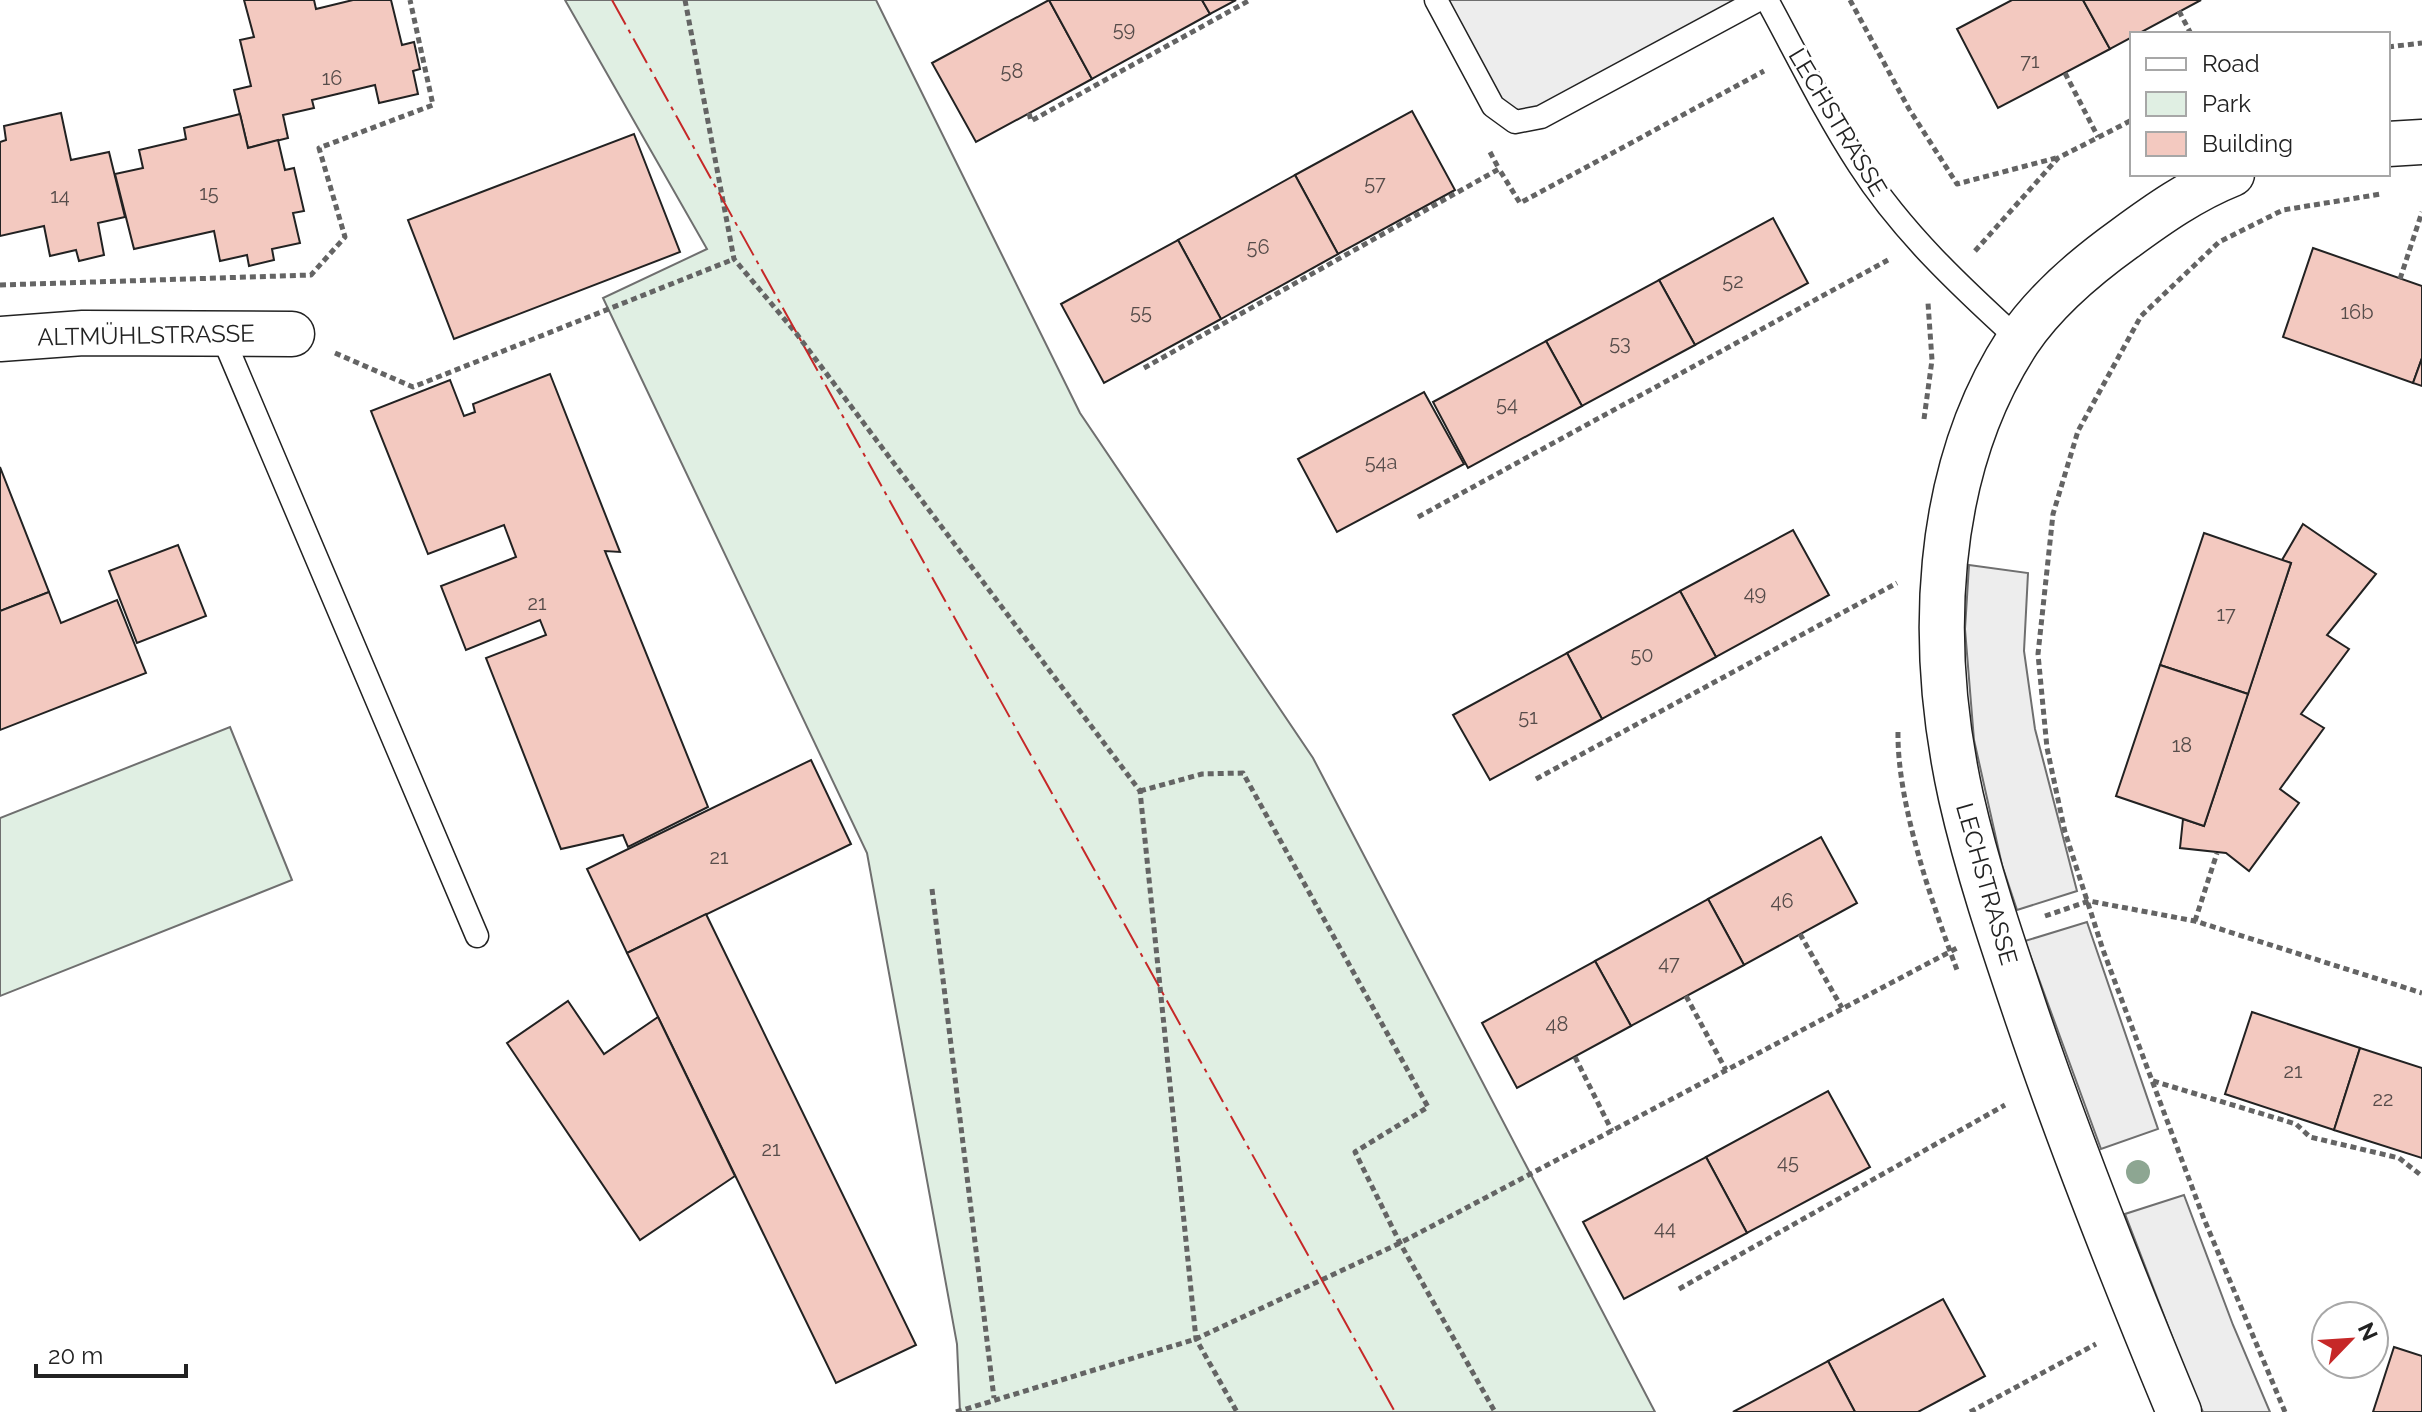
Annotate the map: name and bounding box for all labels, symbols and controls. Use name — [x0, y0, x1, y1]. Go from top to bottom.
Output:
house number: 59 — [1113, 17, 1135, 41]
legend — [2130, 32, 2390, 176]
street label: LECHSTRASSE — [1783, 43, 1893, 201]
house number: 71 — [2020, 49, 2040, 73]
text: Road — [2202, 49, 2260, 78]
house number: 58 — [1001, 59, 1023, 83]
house number: 16 — [322, 66, 342, 90]
text: Park — [2202, 89, 2251, 118]
text: Building — [2202, 129, 2293, 158]
house number: 57 — [1364, 171, 1386, 195]
house number: 15 — [199, 181, 219, 205]
house number: 14 — [50, 184, 70, 208]
house number: 56 — [1247, 235, 1269, 259]
house number: 52 — [1722, 269, 1744, 293]
house number: 55 — [1130, 300, 1152, 324]
house number: 16b — [2341, 300, 2373, 324]
street label: ALTMÜHLSTRASSE — [37, 319, 255, 351]
house number: 53 — [1609, 331, 1631, 355]
house number: 54 — [1496, 392, 1518, 416]
house number: 54a — [1365, 450, 1397, 474]
house number: 49 — [1744, 581, 1766, 605]
house number: 21 — [528, 591, 547, 615]
house number: 17 — [2216, 602, 2236, 626]
house number: 50 — [1630, 643, 1654, 667]
house number: 51 — [1518, 705, 1538, 729]
house number: 18 — [2172, 733, 2192, 757]
street label: LECHSTRASSE — [1950, 800, 2024, 968]
house number: 21 — [710, 845, 729, 869]
house number: 46 — [1771, 889, 1793, 913]
house number: 47 — [1658, 951, 1680, 975]
house number: 48 — [1546, 1012, 1568, 1036]
house number: 21 — [2284, 1059, 2303, 1083]
house number: 22 — [2373, 1087, 2393, 1111]
house number: 21 — [762, 1137, 781, 1161]
house number: 45 — [1777, 1150, 1799, 1174]
house number: 44 — [1654, 1216, 1676, 1240]
north arrow — [2310, 1300, 2390, 1380]
text: N — [2353, 1318, 2383, 1345]
scale bar — [36, 1328, 186, 1378]
text: 20 m — [48, 1341, 103, 1370]

